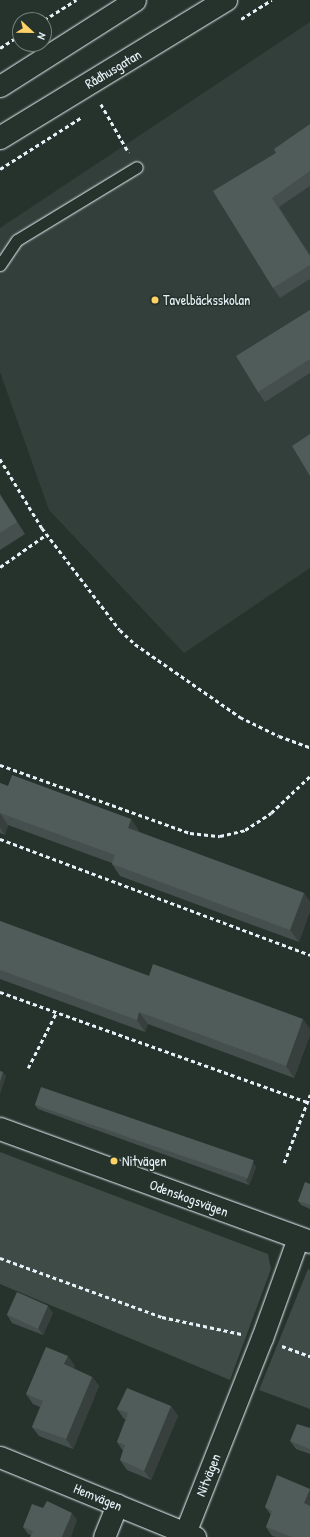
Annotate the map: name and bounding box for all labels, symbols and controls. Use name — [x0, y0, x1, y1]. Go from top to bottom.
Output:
north arrow — [12, 12, 52, 52]
text: N — [35, 31, 50, 41]
street label: Rådhusgatan — [82, 46, 144, 92]
place label: Tavelbäcksskolan — [163, 292, 250, 308]
marker: Tavelbäcksskolan — [150, 295, 160, 305]
place label: Nitvägen — [122, 1153, 167, 1169]
marker: Nitvägen — [109, 1156, 119, 1166]
street label: Odenskogsvägen — [147, 1176, 231, 1220]
street label: Nitvägen — [192, 1451, 224, 1499]
street label: Hemvägen — [71, 1480, 125, 1514]

